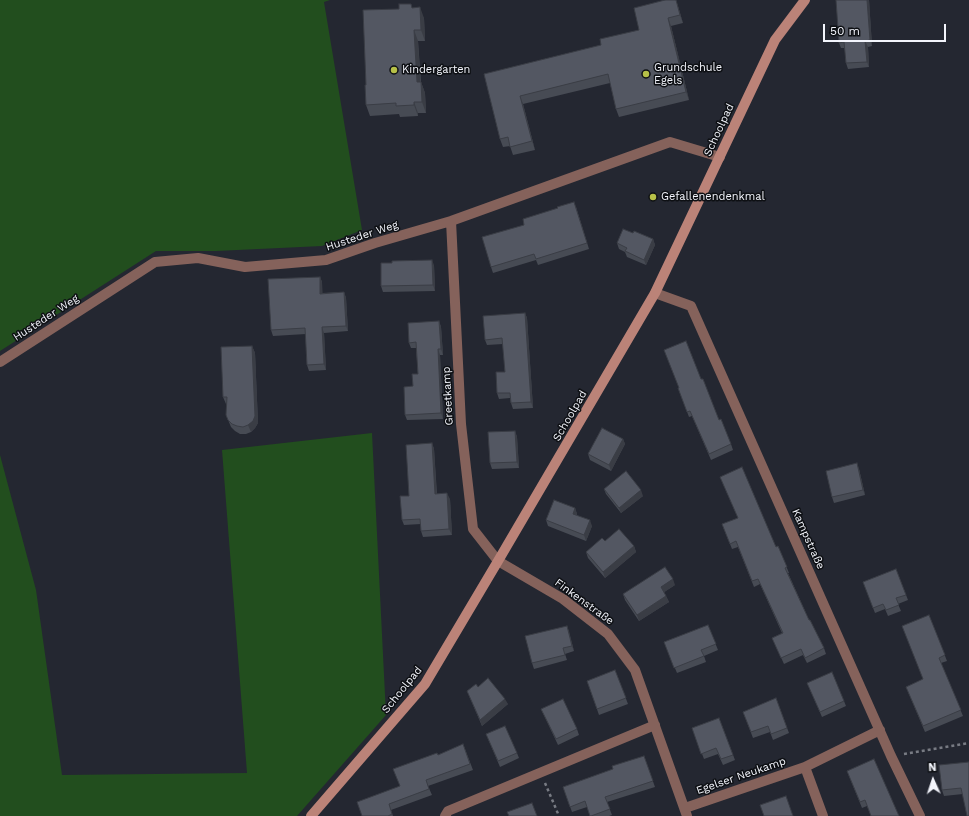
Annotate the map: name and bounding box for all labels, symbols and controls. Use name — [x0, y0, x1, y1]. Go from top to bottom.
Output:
scale bar — [825, 16, 948, 42]
text: 50 m — [830, 24, 860, 38]
place label: Grundschule Egels — [654, 61, 722, 87]
place label: Kindergarten — [402, 63, 470, 77]
marker: Kindergarten — [389, 65, 399, 75]
marker: Grundschule Egels — [641, 69, 651, 79]
street label: Schoolpad — [701, 102, 737, 158]
place label: Gefallenendenkmal — [661, 190, 765, 204]
marker: Gefallenendenkmal — [648, 192, 658, 202]
street label: Husteder Weg — [324, 218, 400, 254]
street label: Husteder Weg — [11, 292, 81, 344]
street label: Greetkamp — [440, 366, 456, 426]
street label: Schoolpad — [550, 388, 590, 444]
street label: Kampstraße — [789, 507, 827, 571]
street label: Finkenstraße — [552, 576, 616, 628]
street label: Schoolpad — [379, 664, 425, 716]
street label: Egelser Neukamp — [694, 754, 788, 798]
north arrow — [913, 760, 953, 800]
text: N — [928, 761, 937, 774]

